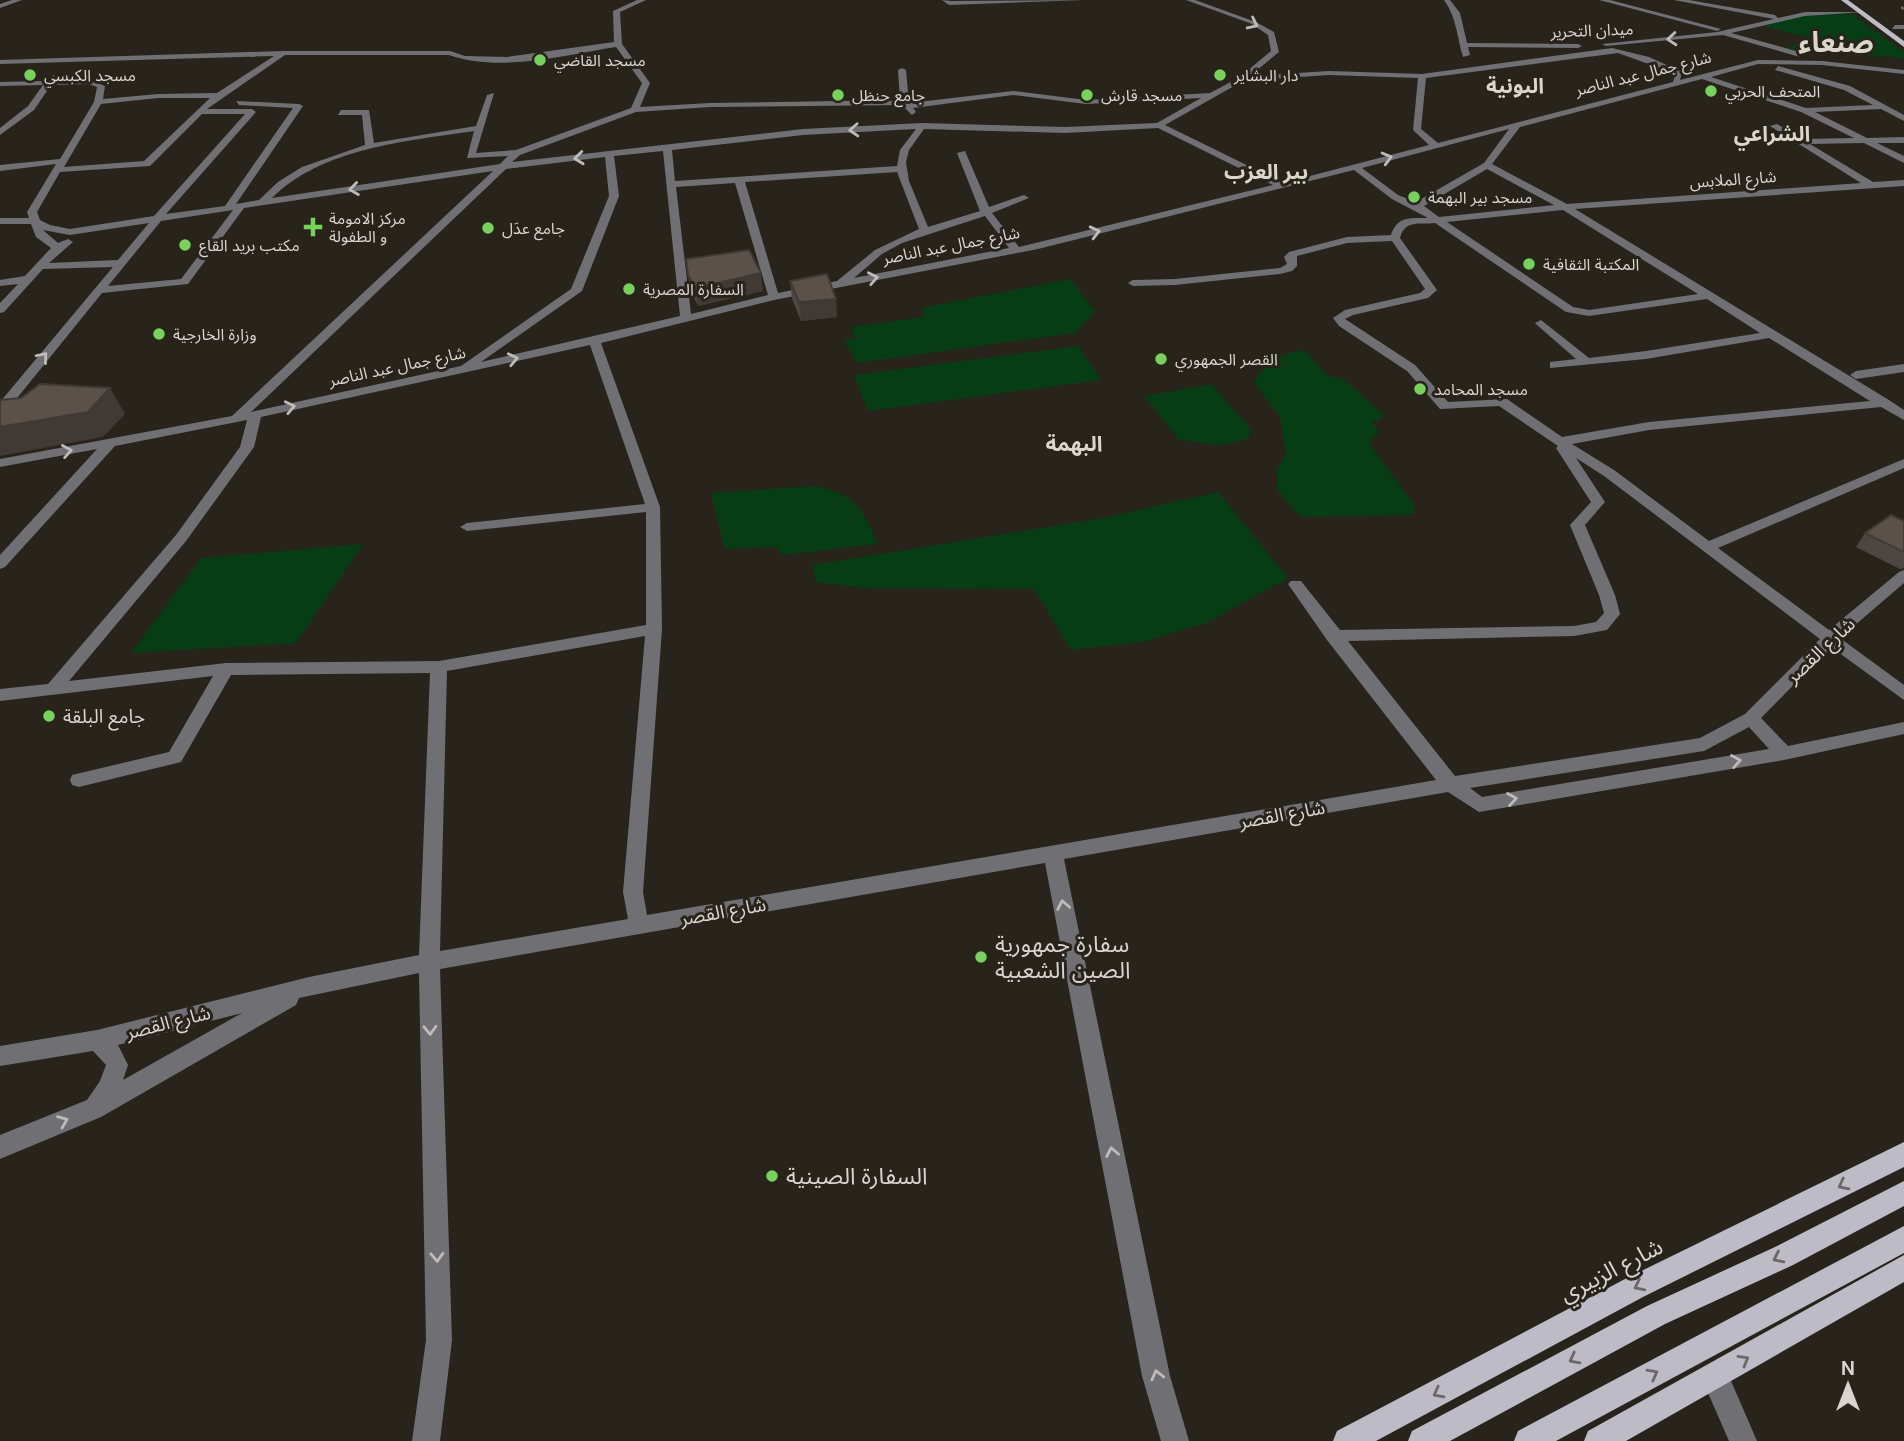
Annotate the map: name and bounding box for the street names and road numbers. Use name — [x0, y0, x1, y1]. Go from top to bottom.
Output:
street label: ميدان التحرير — [1549, 19, 1634, 42]
street label: شارع جمال عبد الناصر — [1572, 46, 1714, 103]
street label: شارع الملابس — [1689, 166, 1777, 195]
street label: شارع جمال عبد الناصر — [880, 222, 1022, 271]
street label: شارع جمال عبد الناصر — [326, 342, 468, 393]
street label: شارع القصر — [1779, 612, 1861, 690]
street label: شارع القصر — [1236, 795, 1327, 835]
street label: شارع القصر — [677, 892, 768, 932]
street label: شارع القصر — [122, 1000, 213, 1046]
street label: شارع الزبيري — [1554, 1231, 1669, 1311]

